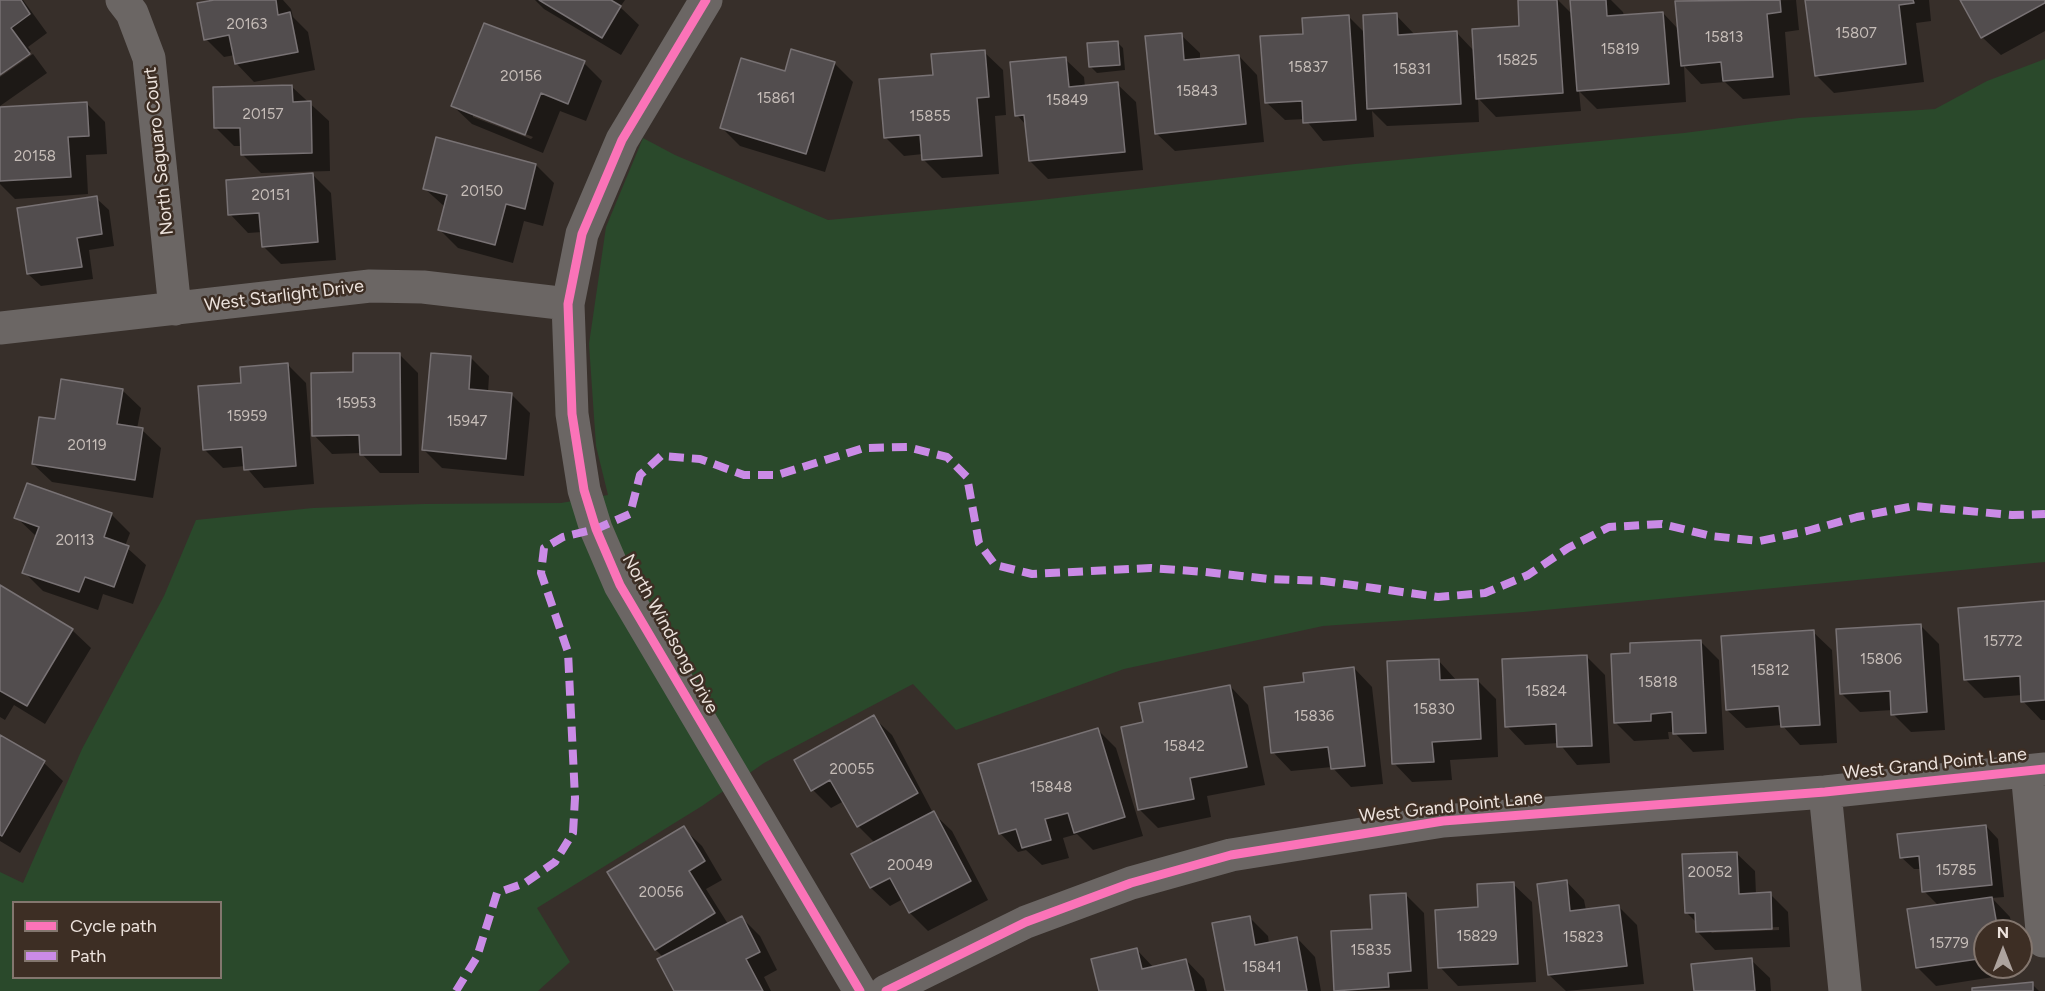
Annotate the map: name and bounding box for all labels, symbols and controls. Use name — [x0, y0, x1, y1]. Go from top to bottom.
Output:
house number: 20163 — [227, 16, 267, 34]
house number: 15807 — [1835, 25, 1877, 43]
house number: 15813 — [1705, 29, 1743, 47]
house number: 15819 — [1601, 41, 1639, 59]
house number: 15825 — [1496, 52, 1538, 70]
house number: 15837 — [1288, 59, 1328, 77]
house number: 15831 — [1393, 61, 1431, 79]
street label: North Saguaro Court — [139, 66, 179, 236]
house number: 20156 — [500, 68, 542, 86]
house number: 15843 — [1176, 83, 1218, 101]
house number: 15861 — [757, 90, 795, 108]
house number: 15849 — [1046, 92, 1088, 110]
house number: 20157 — [243, 106, 283, 124]
house number: 15855 — [909, 108, 951, 126]
house number: 20158 — [14, 148, 56, 166]
house number: 20150 — [461, 183, 503, 201]
house number: 20151 — [251, 187, 291, 205]
street label: West Starlight Drive — [203, 275, 365, 317]
house number: 15953 — [336, 395, 376, 413]
house number: 15959 — [227, 408, 267, 426]
house number: 15947 — [447, 413, 487, 431]
house number: 20119 — [68, 437, 106, 455]
house number: 20113 — [56, 532, 94, 550]
street label: North Windsong Drive — [617, 550, 723, 718]
house number: 15772 — [1983, 633, 2023, 651]
house number: 15806 — [1860, 651, 1902, 669]
house number: 15812 — [1751, 662, 1789, 680]
house number: 15818 — [1638, 674, 1678, 692]
house number: 15824 — [1525, 683, 1567, 701]
house number: 15830 — [1413, 701, 1455, 719]
house number: 15836 — [1294, 708, 1334, 726]
house number: 15842 — [1163, 738, 1205, 756]
street label: West Grand Point Lane — [1842, 744, 2028, 784]
house number: 20055 — [830, 761, 874, 779]
house number: 15848 — [1030, 779, 1072, 797]
street label: West Grand Point Lane — [1358, 787, 1544, 827]
house number: 20049 — [887, 857, 933, 875]
house number: 15785 — [1936, 862, 1976, 880]
house number: 20052 — [1688, 864, 1732, 882]
house number: 20056 — [639, 884, 683, 902]
legend — [12, 901, 222, 979]
text: Cycle path — [70, 915, 157, 937]
north arrow — [1973, 919, 2033, 979]
text: N — [1997, 923, 2009, 942]
house number: 15829 — [1457, 928, 1497, 946]
house number: 15823 — [1563, 929, 1603, 947]
house number: 15779 — [1929, 935, 1969, 953]
house number: 15835 — [1351, 942, 1391, 960]
text: Path — [70, 945, 106, 967]
house number: 15841 — [1242, 959, 1282, 977]

